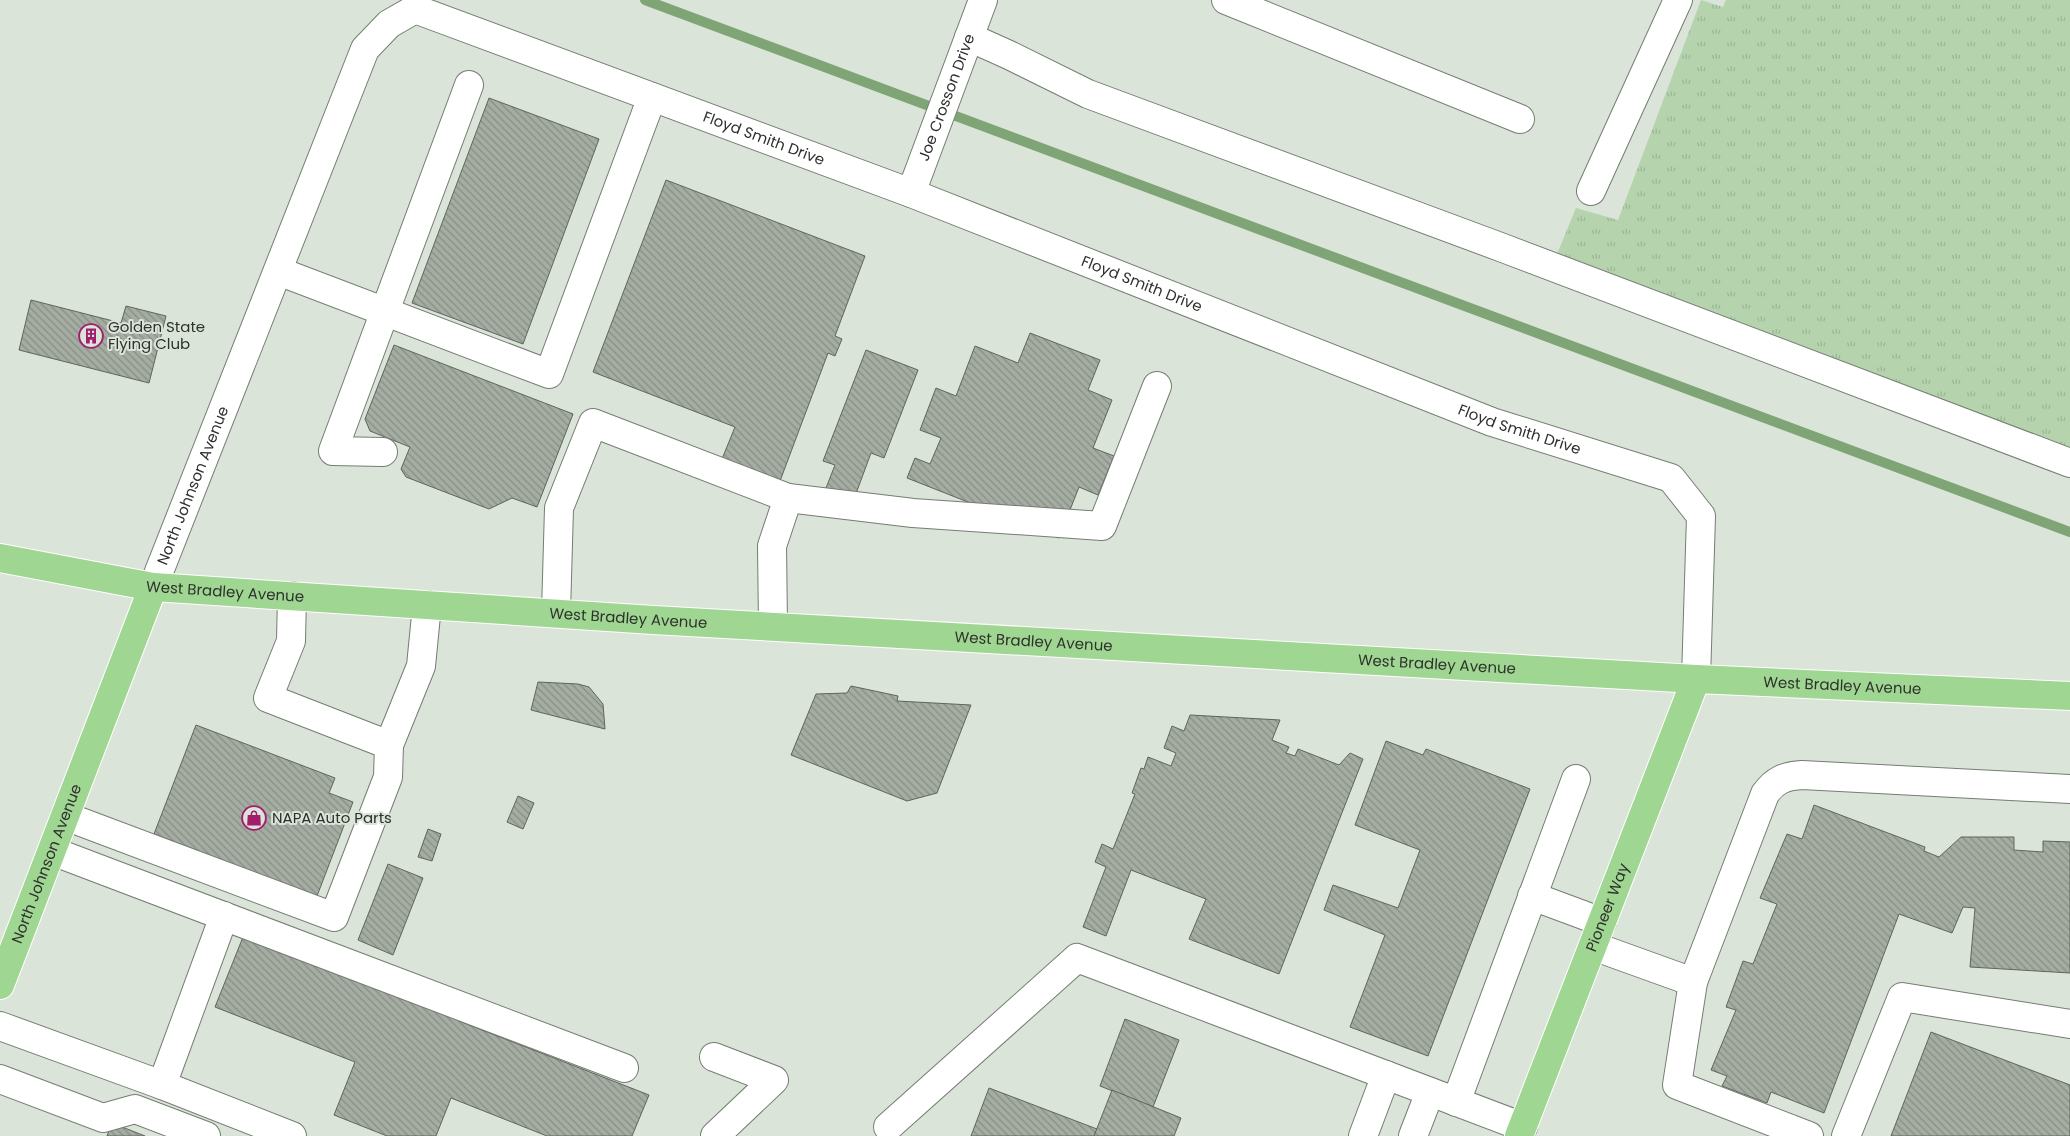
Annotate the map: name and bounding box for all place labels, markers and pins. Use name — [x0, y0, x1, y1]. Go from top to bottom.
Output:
place label: Golden State Flying Club — [108, 316, 205, 354]
building icon: Golden State Flying Club — [78, 323, 104, 349]
shop icon: NAPA Auto Parts — [241, 805, 267, 831]
place label: NAPA Auto Parts — [272, 807, 392, 828]

